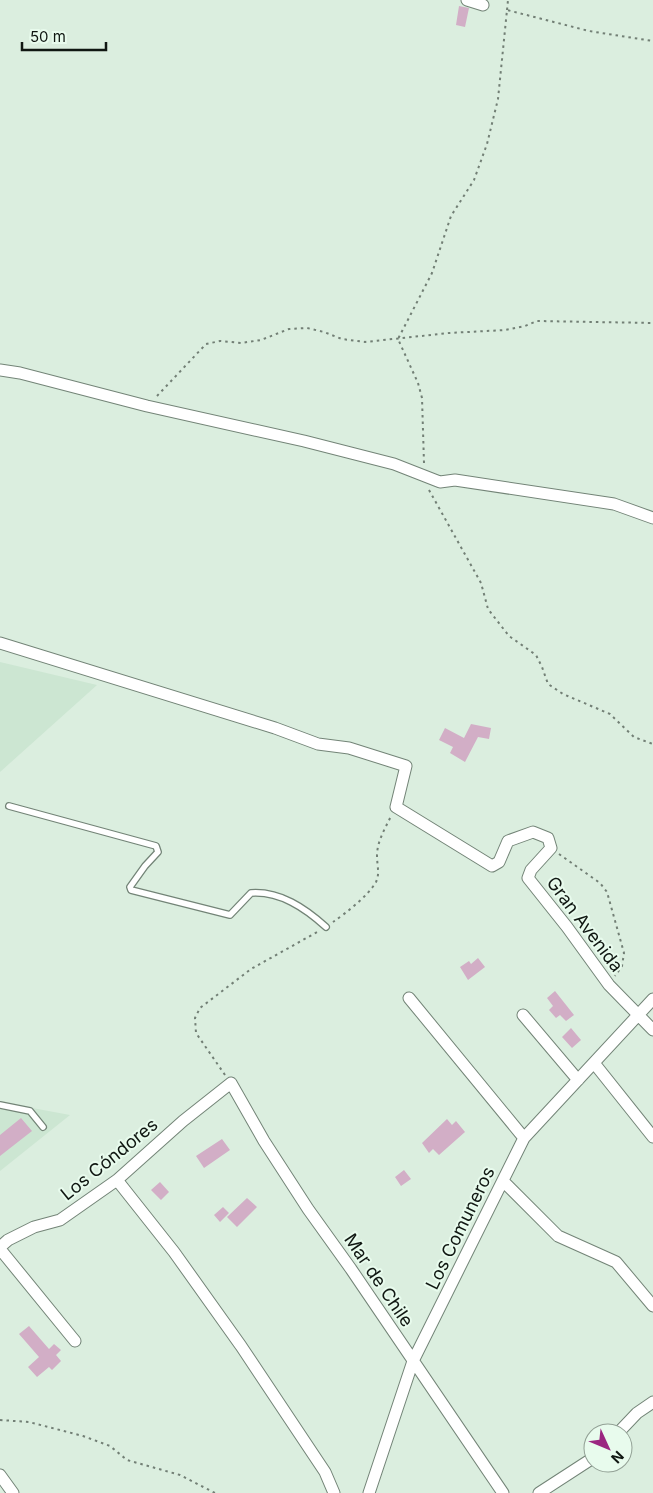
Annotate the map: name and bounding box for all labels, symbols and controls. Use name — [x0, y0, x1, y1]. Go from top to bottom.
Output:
scale bar — [22, 20, 106, 52]
text: 50 m — [30, 27, 66, 46]
street label: Gran Avenida — [542, 872, 628, 976]
street label: Los Cóndores — [56, 1114, 162, 1204]
street label: Los Comuneros — [421, 1163, 499, 1293]
street label: Mar de Chile — [340, 1229, 418, 1331]
north arrow — [583, 1423, 633, 1473]
text: N — [608, 1448, 628, 1467]

